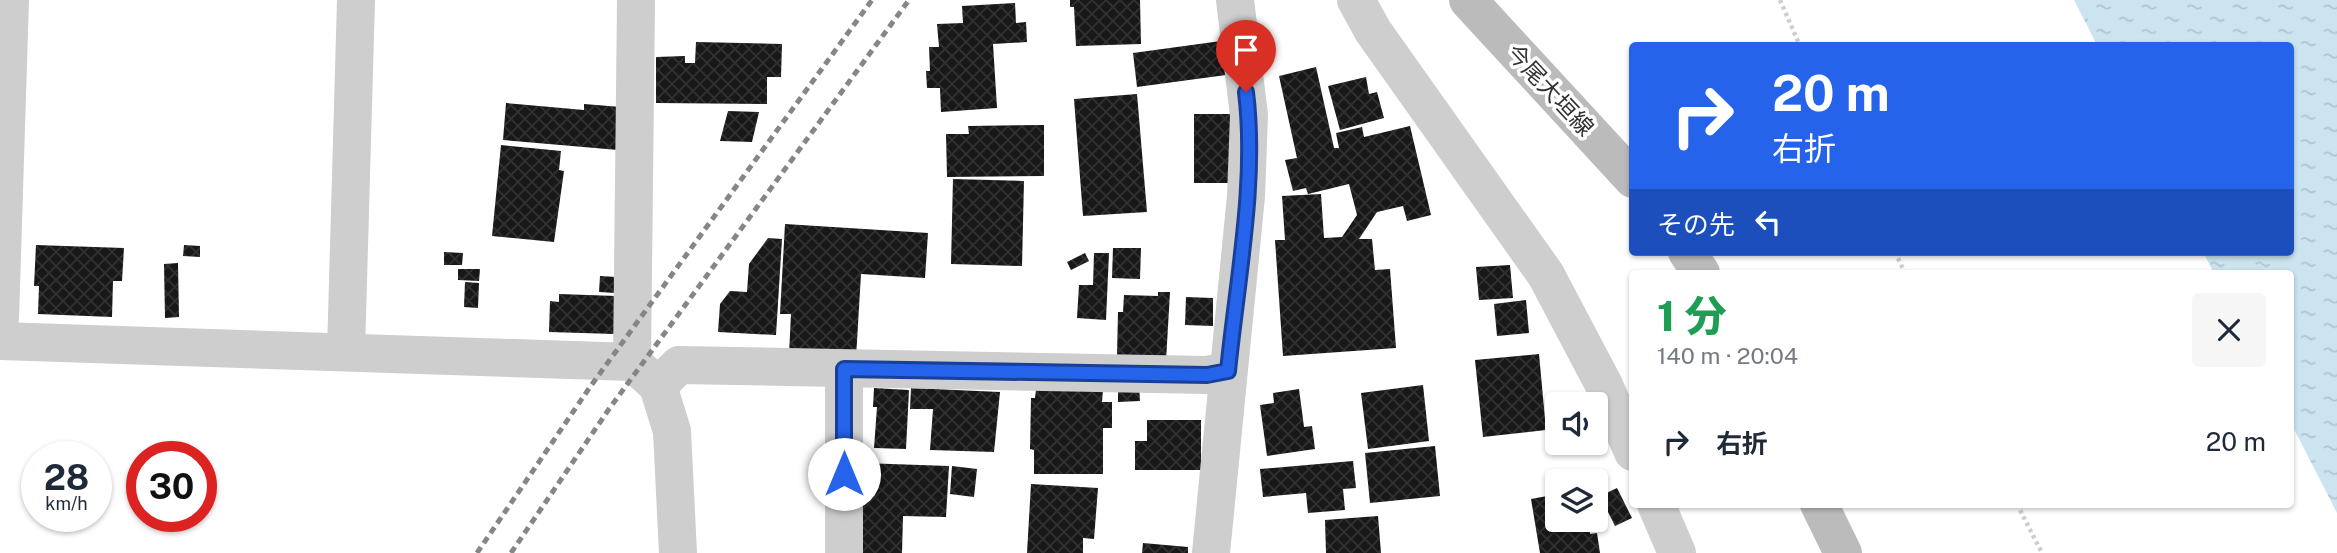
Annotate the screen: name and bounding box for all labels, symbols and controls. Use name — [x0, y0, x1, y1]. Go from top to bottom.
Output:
pin — [1216, 20, 1276, 92]
icon: arrive — [1227, 31, 1265, 69]
street label: 今尾大垣線 — [1501, 38, 1599, 141]
text: 20 m — [1772, 64, 1890, 122]
icon: right — [1657, 70, 1748, 161]
text: 右折 — [1772, 130, 1836, 167]
icon: left — [1749, 203, 1787, 241]
text: その先 — [1657, 209, 1735, 240]
text: 1 分 — [1657, 291, 1727, 340]
button: close — [2192, 293, 2266, 367]
text: 140 m · 20:04 — [1657, 342, 1798, 369]
map controls — [1545, 392, 1608, 532]
button: sound — [1545, 392, 1608, 455]
icon: right — [1657, 423, 1695, 461]
text: 20 m — [2206, 426, 2266, 457]
text: 右折 — [1716, 428, 1768, 459]
position arrow — [807, 437, 881, 511]
speed limit sign: 30 — [126, 441, 217, 532]
text: 28 — [44, 457, 89, 498]
button: layers — [1545, 469, 1608, 532]
text: km/h — [45, 493, 88, 514]

